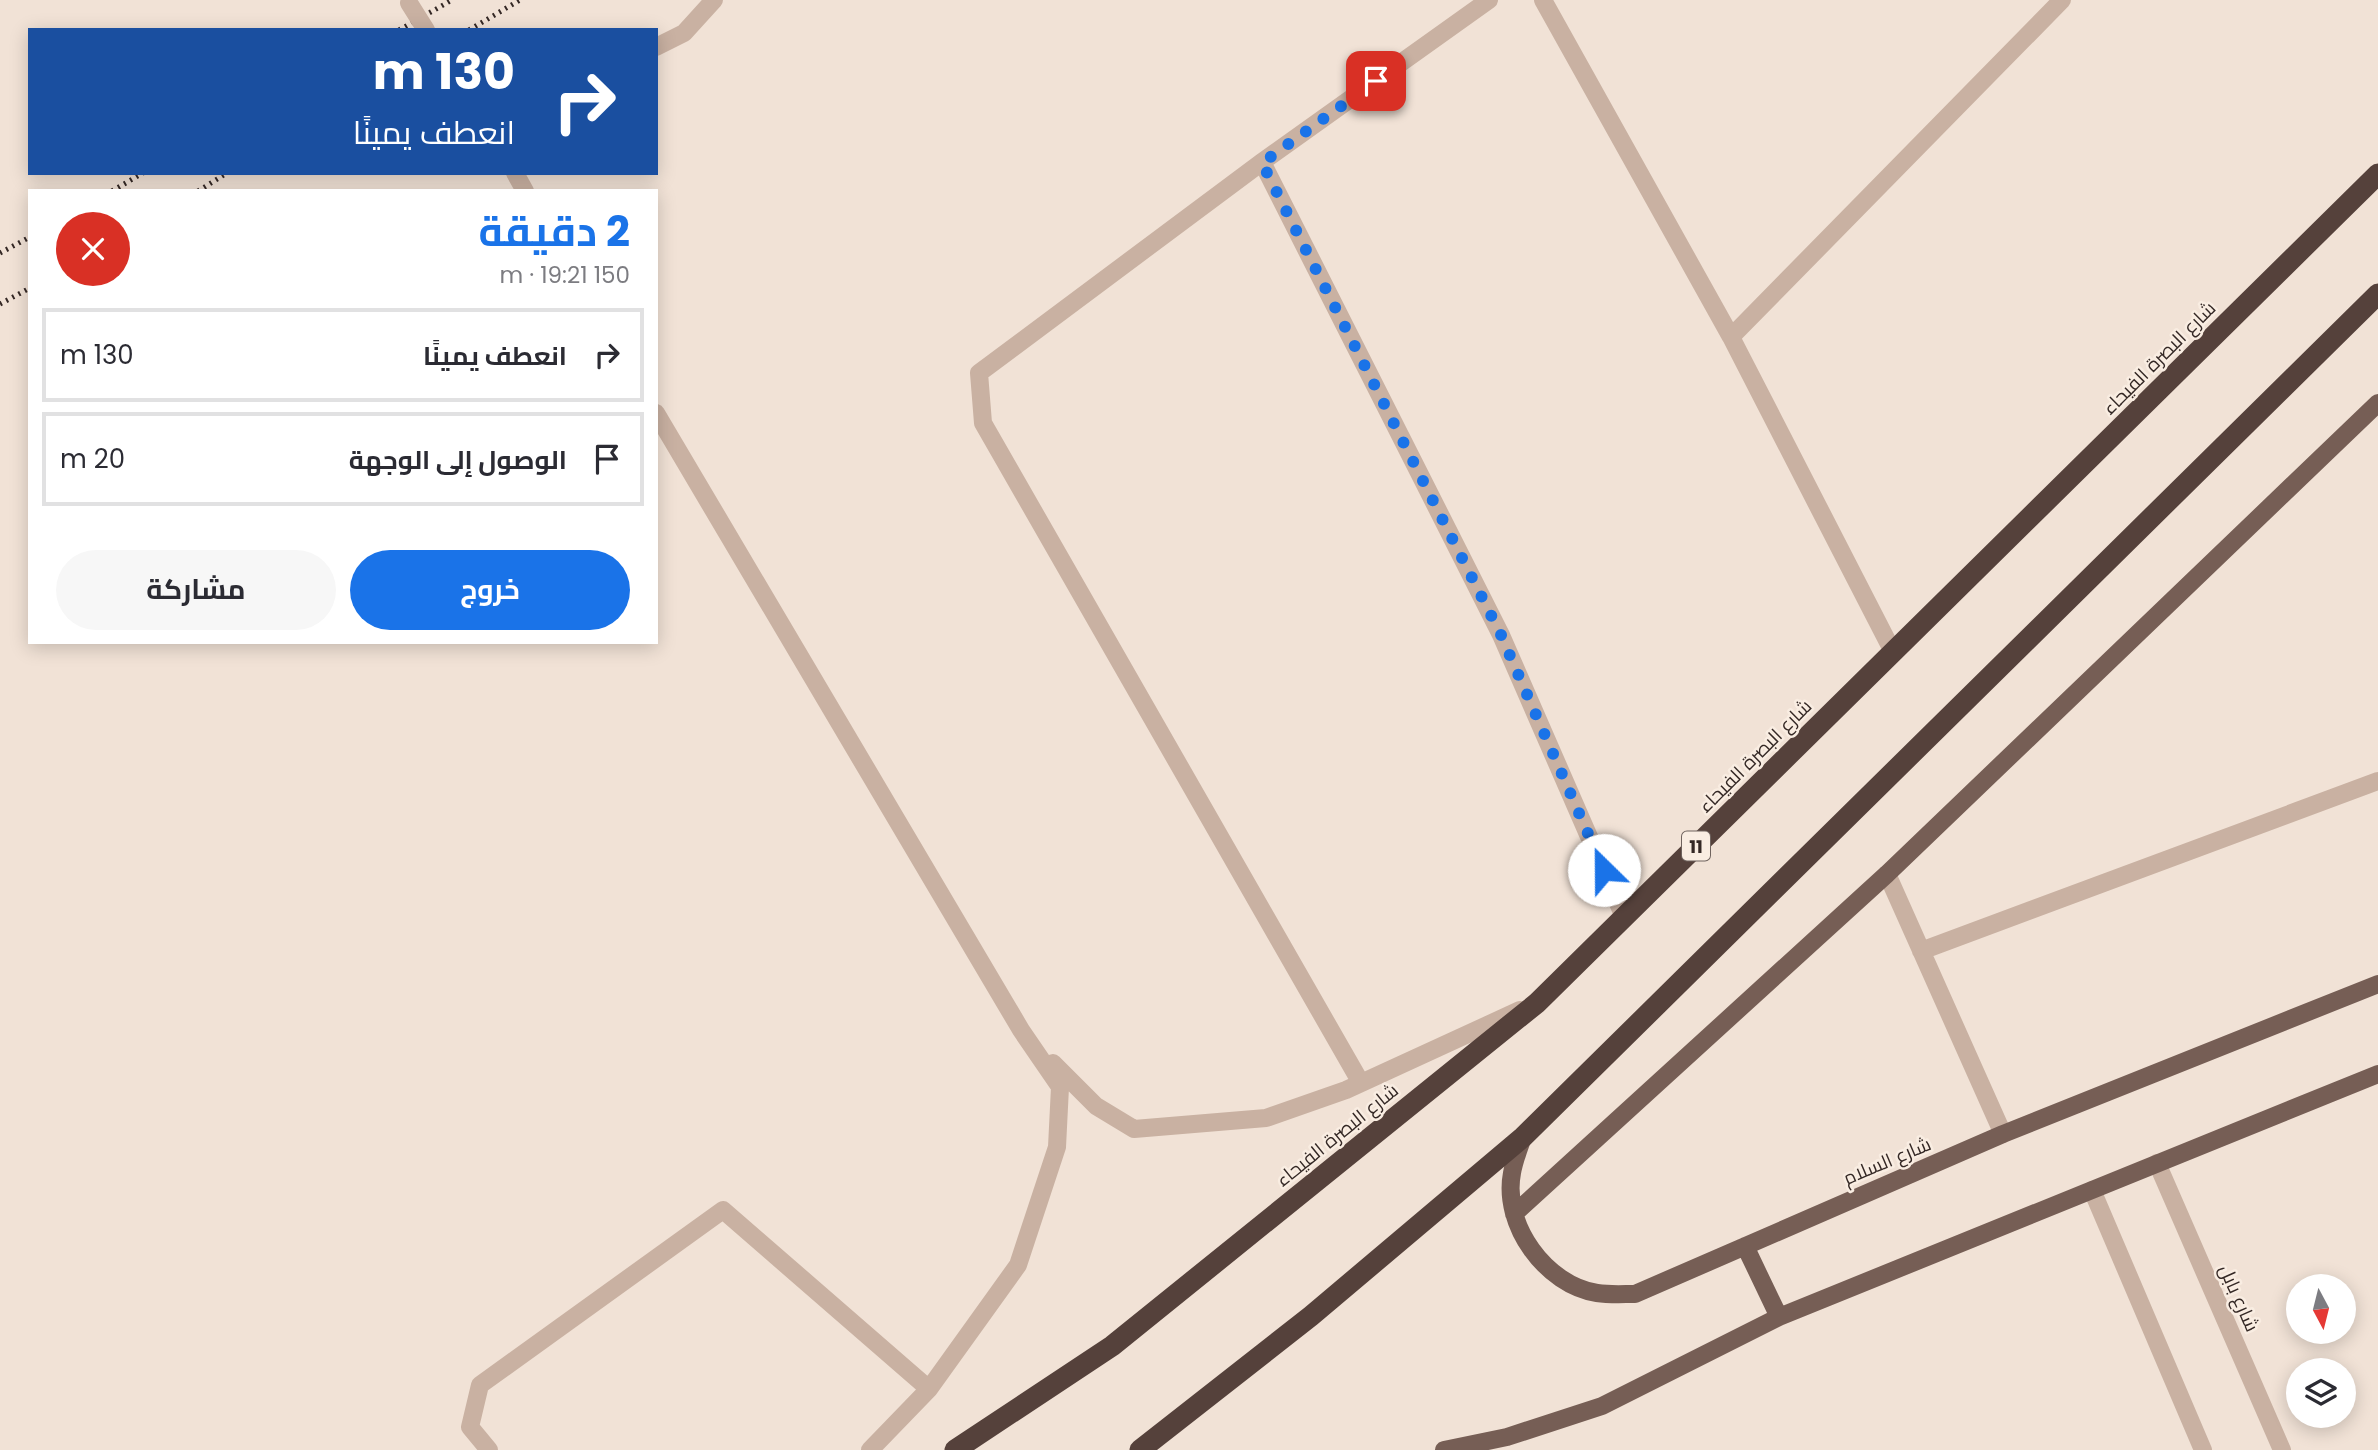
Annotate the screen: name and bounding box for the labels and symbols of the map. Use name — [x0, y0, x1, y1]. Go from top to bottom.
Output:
pin — [1346, 51, 1406, 111]
street label: شارع البصرة الفيحاء — [2096, 295, 2222, 421]
street label: شارع البصرة الفيحاء — [1692, 693, 1818, 819]
road number: 11 — [1682, 832, 1710, 860]
position arrow — [1567, 833, 1641, 907]
street label: شارع البصرة الفيحاء — [1270, 1077, 1404, 1193]
street label: شارع السلام — [1839, 1130, 1935, 1192]
street label: شارع بابل — [2212, 1260, 2266, 1336]
north arrow — [2286, 1274, 2356, 1344]

